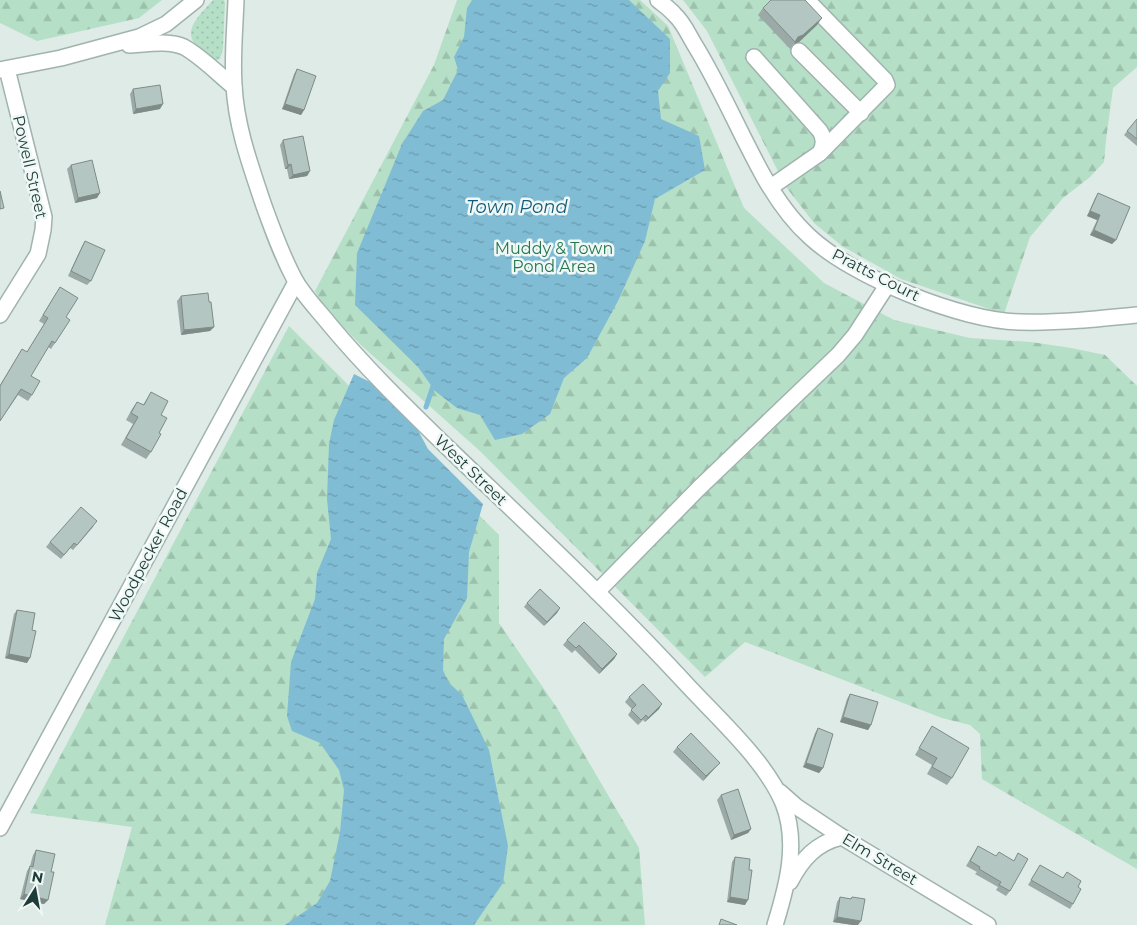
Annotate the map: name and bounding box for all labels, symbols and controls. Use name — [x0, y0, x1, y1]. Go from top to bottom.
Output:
street label: Powell Street — [9, 113, 51, 221]
water label: Town Pond — [466, 196, 568, 218]
park label: Muddy & Town Pond Area — [495, 239, 613, 276]
street label: Pratts Court — [829, 245, 924, 305]
street label: West Street — [431, 431, 512, 510]
street label: Woodpecker Road — [105, 485, 191, 625]
street label: Elm Street — [839, 829, 922, 889]
north arrow — [10, 865, 60, 915]
text: N — [30, 867, 45, 887]

